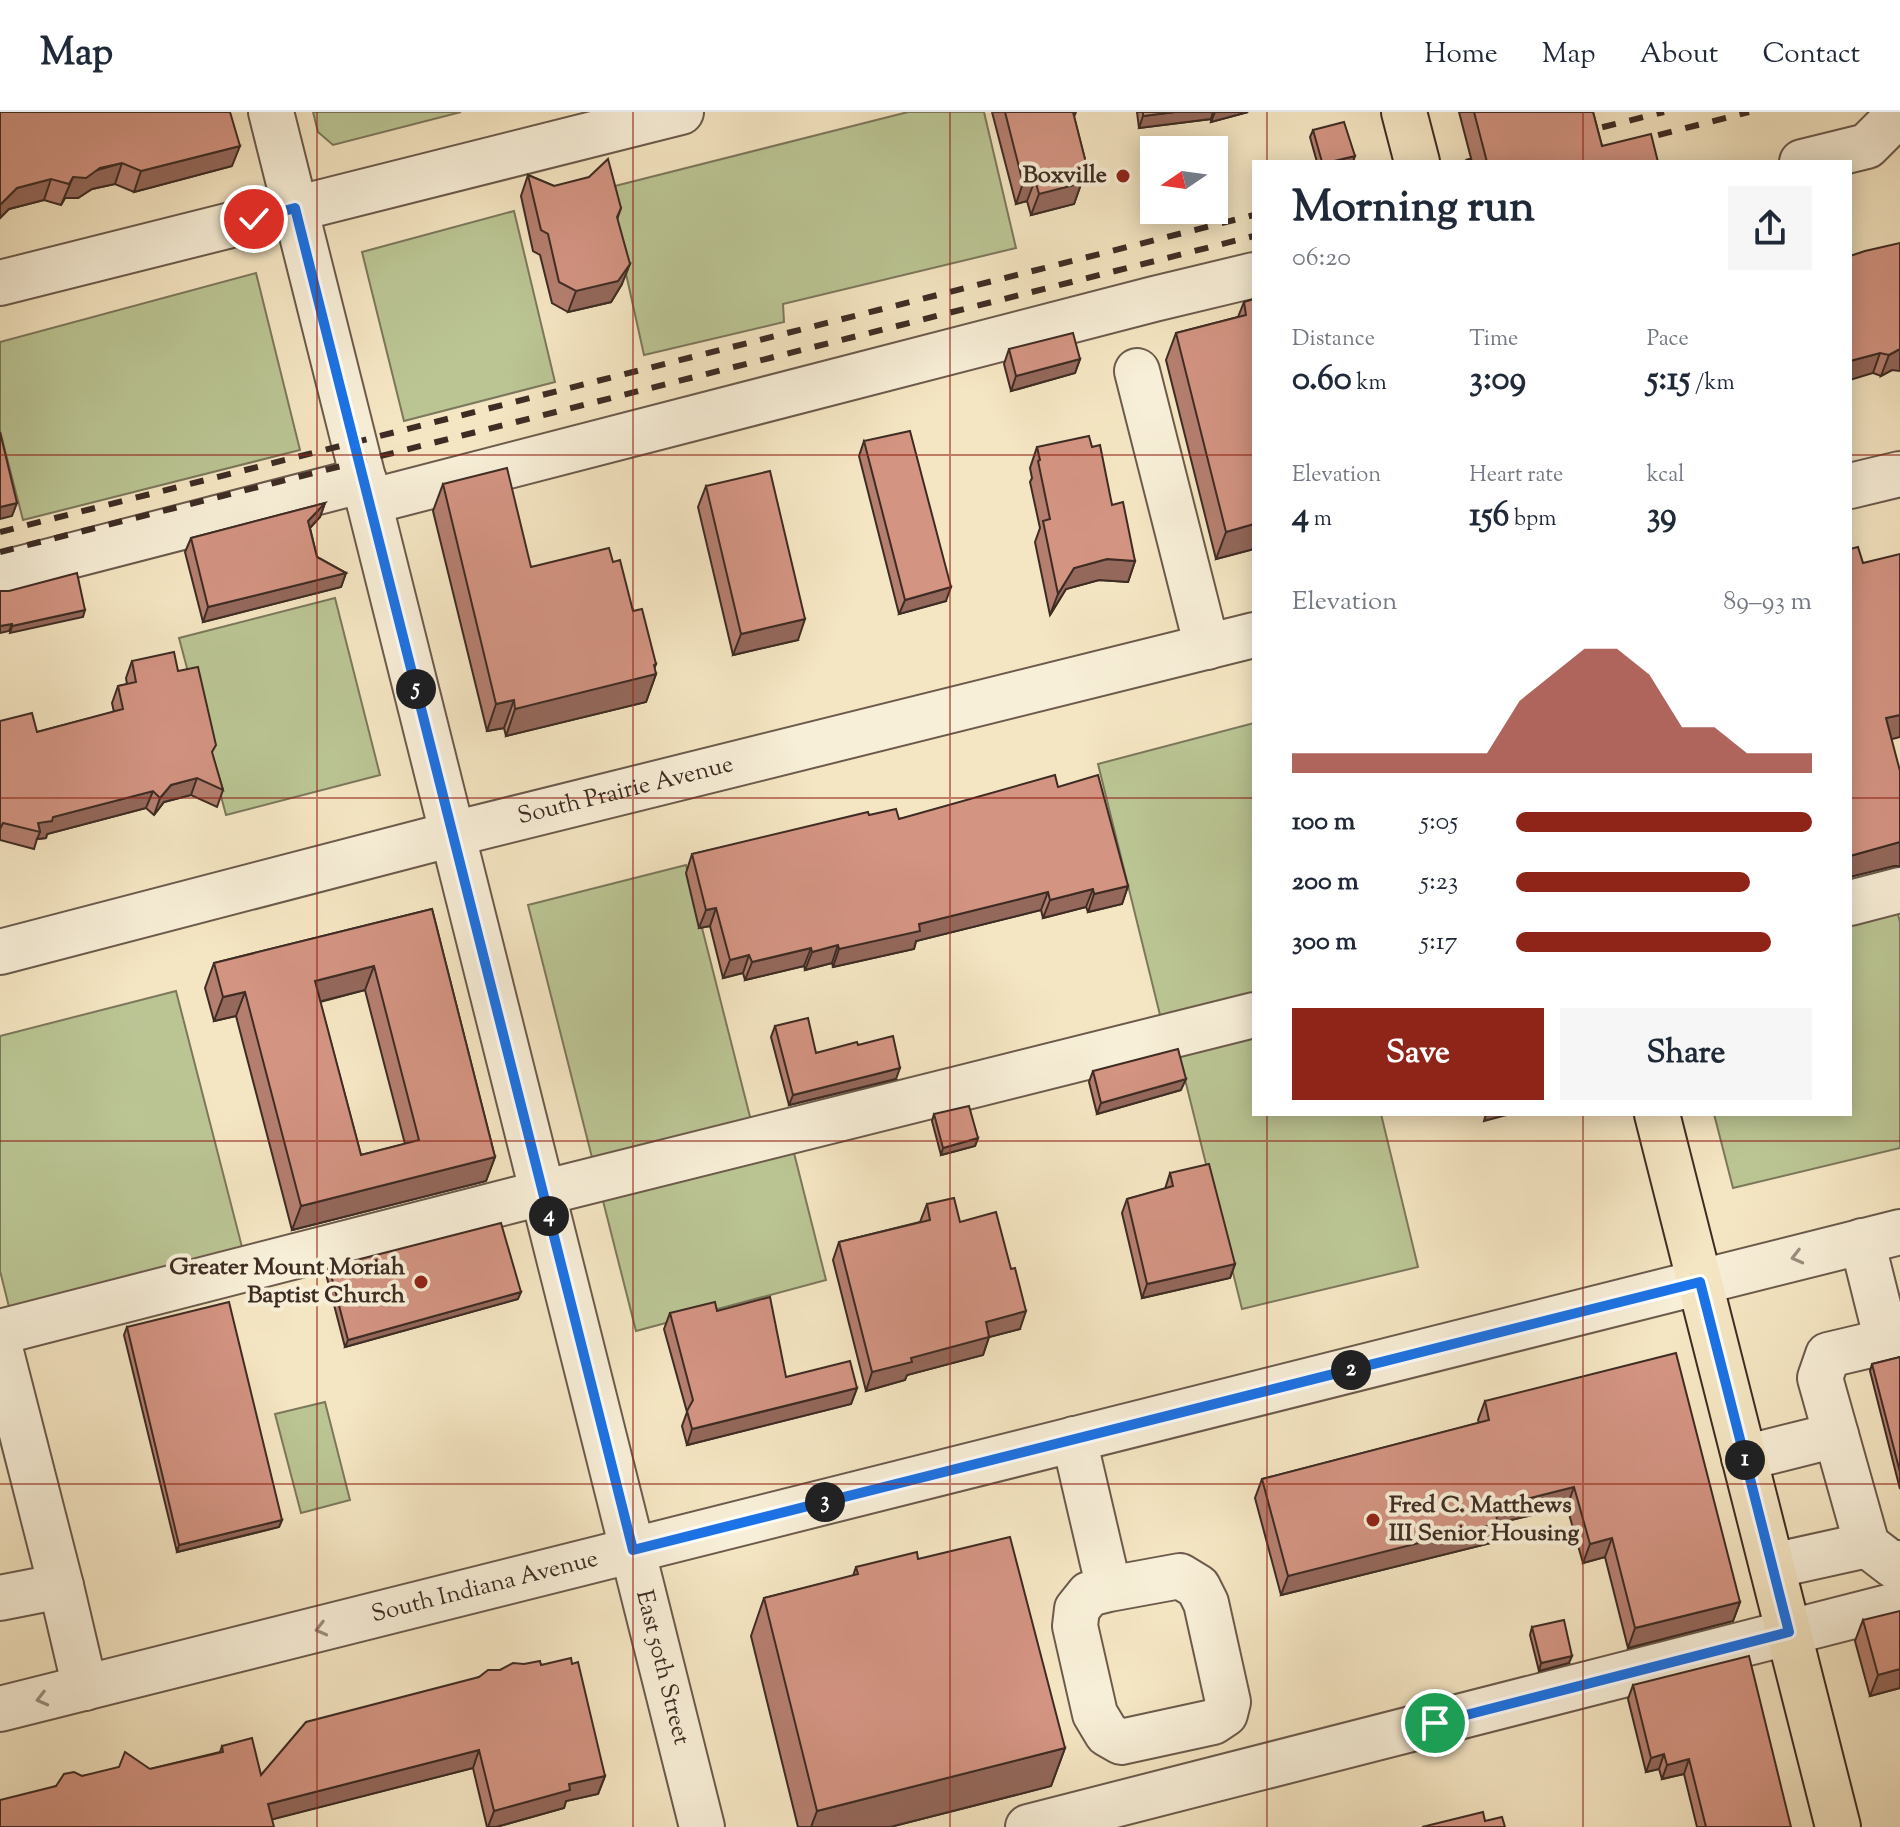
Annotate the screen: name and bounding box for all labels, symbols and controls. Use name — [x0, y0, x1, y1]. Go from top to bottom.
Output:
text: Map — [40, 28, 113, 82]
text: Home — [1424, 35, 1498, 75]
text: Map — [1542, 35, 1596, 75]
text: About — [1640, 35, 1718, 75]
text: Contact — [1762, 35, 1860, 75]
north arrow — [1140, 136, 1228, 224]
map controls — [1140, 136, 1228, 224]
place label: Boxville — [1023, 159, 1107, 193]
marker: Boxville — [1114, 167, 1132, 185]
text: Morning run — [1292, 178, 1535, 241]
pin — [220, 185, 288, 253]
button: share — [1728, 186, 1812, 270]
icon: check — [232, 197, 276, 241]
text: 06:20 — [1292, 240, 1351, 277]
text: Distance — [1292, 324, 1375, 356]
text: Time — [1469, 324, 1518, 356]
text: Pace — [1647, 324, 1689, 356]
text: 0.60 — [1292, 356, 1352, 405]
text: 3:09 — [1469, 356, 1526, 405]
text: 5:15 — [1647, 356, 1690, 405]
text: km — [1352, 368, 1387, 400]
text: /km — [1690, 368, 1735, 400]
text: Elevation — [1292, 460, 1381, 492]
text: Heart rate — [1469, 460, 1563, 492]
text: kcal — [1647, 460, 1684, 492]
text: 4 — [1292, 492, 1309, 541]
text: 156 — [1469, 492, 1509, 541]
text: 39 — [1647, 492, 1677, 541]
text: m — [1309, 504, 1332, 536]
text: bpm — [1509, 504, 1556, 536]
text: Elevation — [1292, 584, 1397, 621]
text: 89–93 m — [1723, 584, 1812, 621]
pin: 5 — [396, 669, 436, 709]
text: 5 — [412, 673, 420, 705]
street label: South Prairie Avenue — [514, 748, 737, 834]
text: 100 m — [1292, 804, 1355, 841]
text: 5:05 — [1420, 804, 1458, 841]
text: 200 m — [1292, 864, 1359, 901]
text: 5:23 — [1420, 864, 1458, 901]
text: 300 m — [1292, 924, 1357, 961]
text: 5:17 — [1420, 924, 1458, 961]
button: Save — [1292, 1008, 1544, 1100]
button: Share — [1560, 1008, 1812, 1100]
pin: 4 — [529, 1196, 569, 1236]
text: 4 — [543, 1200, 555, 1232]
one-way arrow — [1791, 1248, 1805, 1265]
place label: Greater Mount Moriah Baptist Church — [169, 1251, 406, 1313]
marker: Greater Mount Moriah Baptist Church — [412, 1273, 430, 1291]
pin: 2 — [1331, 1350, 1371, 1390]
text: 2 — [1346, 1354, 1356, 1386]
pin: 1 — [1725, 1440, 1765, 1480]
text: 1 — [1741, 1444, 1749, 1476]
pin: 3 — [805, 1482, 845, 1522]
text: 3 — [821, 1486, 829, 1518]
place label: Fred C. Matthews III Senior Housing — [1389, 1489, 1579, 1551]
marker: Fred C. Matthews III Senior Housing — [1364, 1511, 1382, 1529]
street label: South Indiana Avenue — [368, 1542, 602, 1632]
street label: East 50th Street — [626, 1587, 698, 1749]
one-way arrow — [315, 1619, 329, 1636]
one-way arrow — [35, 1689, 49, 1706]
pin — [1401, 1689, 1469, 1757]
icon: arrive — [1413, 1701, 1457, 1745]

